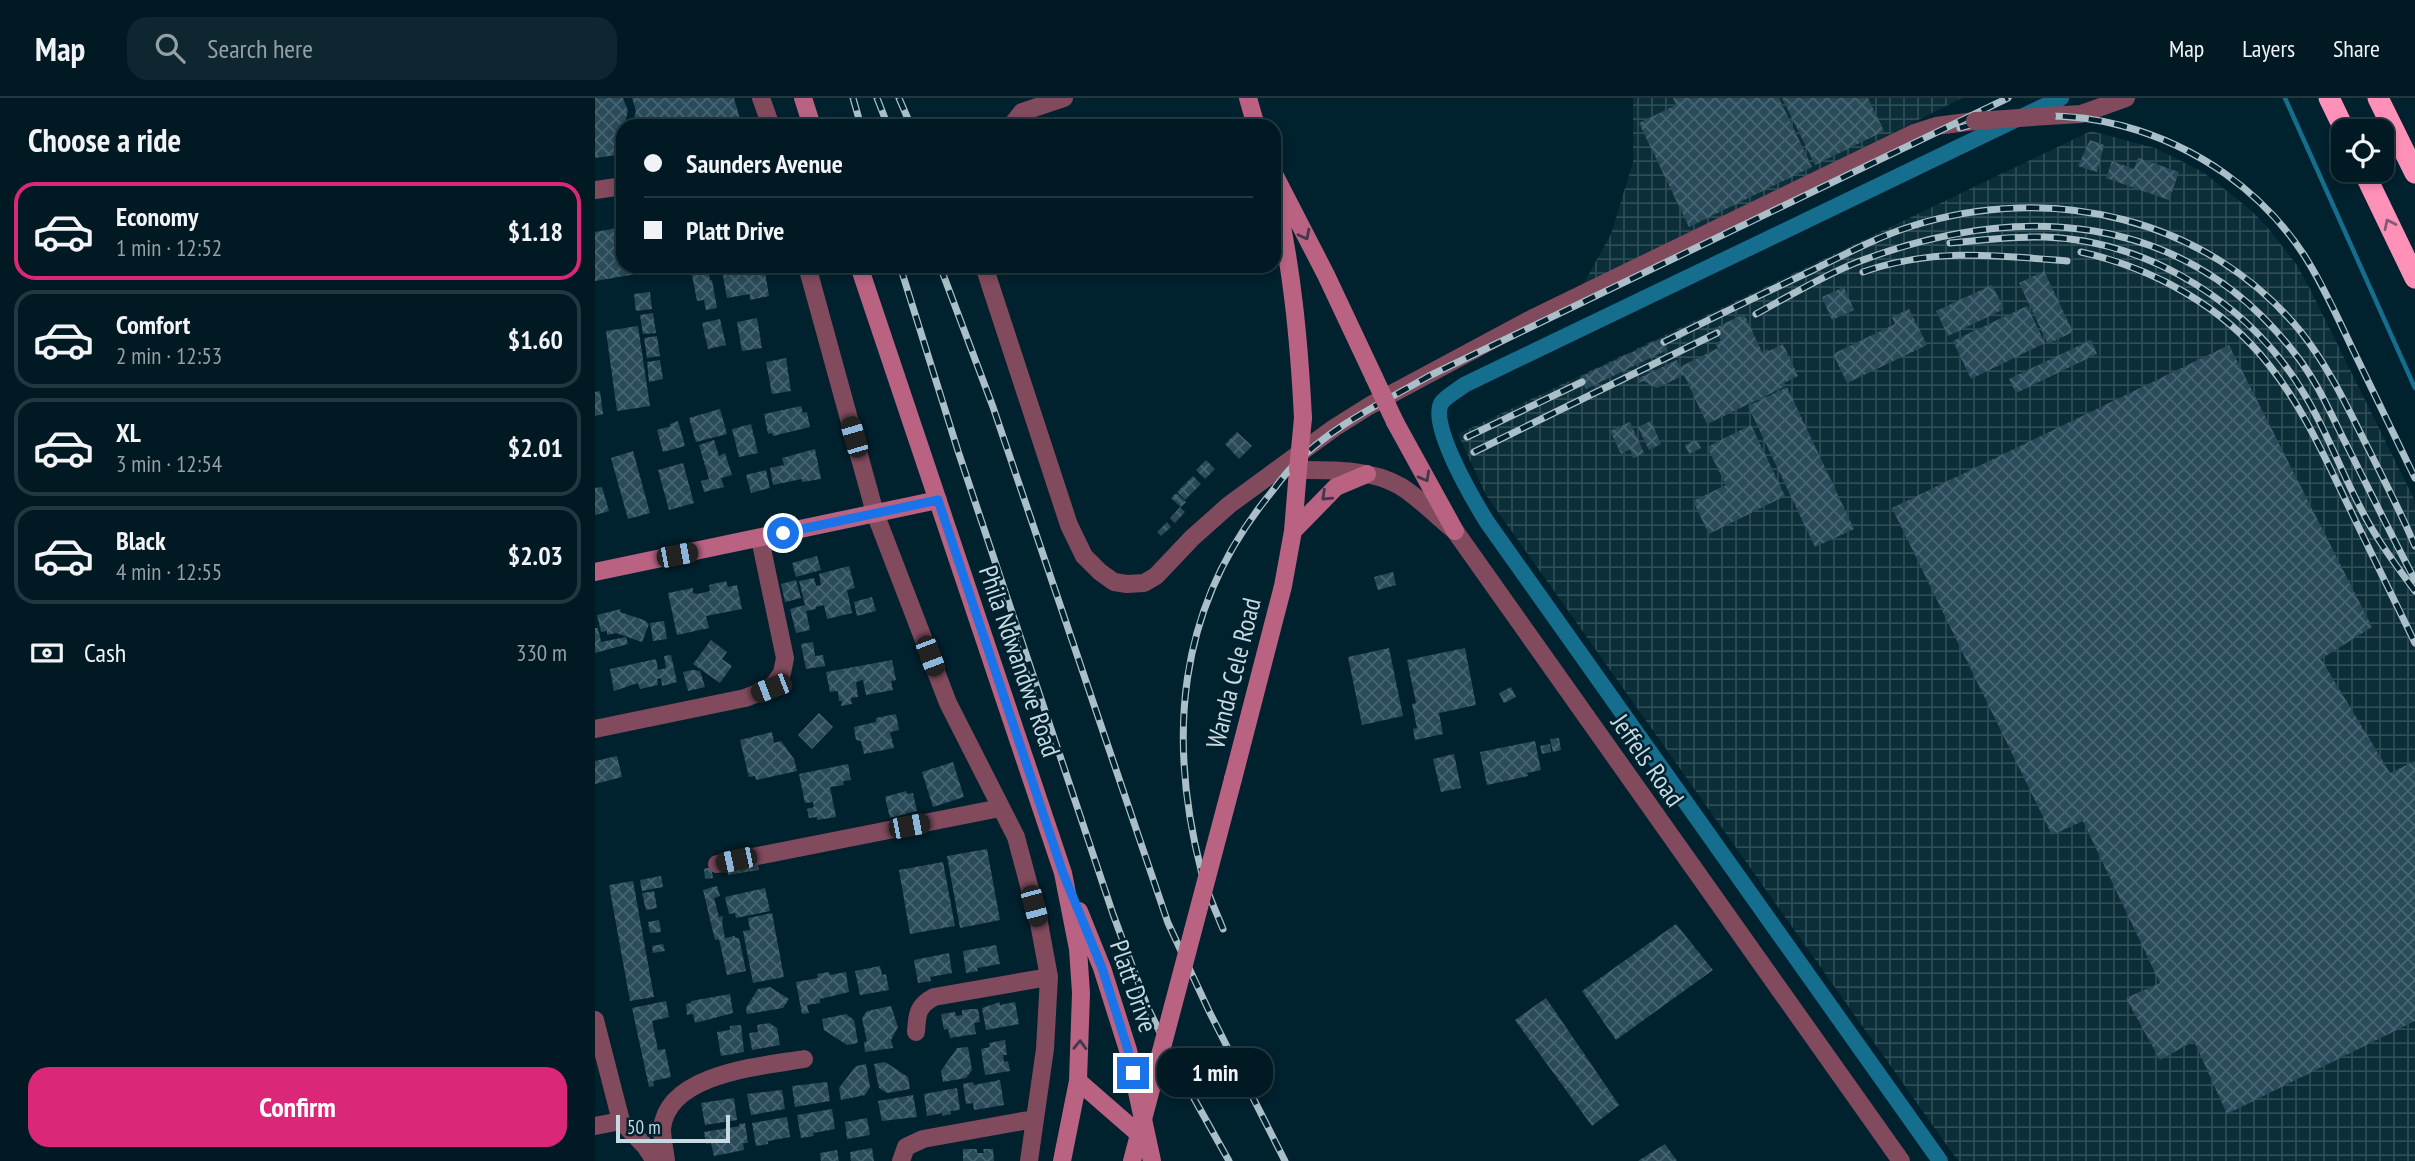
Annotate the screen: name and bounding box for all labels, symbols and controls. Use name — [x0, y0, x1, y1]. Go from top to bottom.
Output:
search box — [127, 17, 617, 80]
text: Map — [35, 27, 85, 70]
icon: search — [151, 29, 189, 67]
text: Search here — [207, 32, 313, 65]
text: Map — [2169, 33, 2204, 64]
text: Layers — [2242, 33, 2295, 64]
text: Share — [2333, 33, 2380, 64]
text: Choose a ride — [28, 119, 181, 161]
map controls — [2331, 119, 2394, 182]
button: locate — [2331, 119, 2394, 182]
text: Saunders Avenue — [686, 147, 843, 180]
icon: car — [32, 200, 95, 263]
text: Economy — [116, 200, 198, 233]
text: Platt Drive — [686, 214, 785, 247]
text: $1.18 — [508, 215, 563, 248]
one-way arrow — [2383, 219, 2397, 231]
one-way arrow — [1297, 227, 1311, 240]
text: 1 min · 12:52 — [116, 233, 222, 262]
icon: car — [32, 308, 95, 371]
text: Comfort — [116, 308, 190, 341]
text: $1.60 — [508, 323, 563, 356]
text: 2 min · 12:53 — [116, 341, 222, 370]
car — [839, 414, 870, 460]
icon: car — [32, 416, 95, 479]
text: XL — [116, 416, 141, 449]
text: $2.01 — [508, 431, 563, 464]
text: 3 min · 12:54 — [116, 449, 222, 478]
one-way arrow — [1416, 469, 1430, 482]
one-way arrow — [1321, 488, 1334, 501]
route start — [767, 517, 799, 549]
icon: car — [32, 524, 95, 587]
text: Black — [116, 524, 166, 557]
text: $2.03 — [508, 539, 563, 572]
car — [655, 541, 700, 569]
text: 4 min · 12:55 — [116, 557, 222, 586]
street label: Phila Ndwandwe Road — [972, 561, 1068, 761]
street label: Wanda Cele Road — [1198, 594, 1268, 752]
car — [913, 633, 948, 679]
icon: cash — [28, 634, 66, 672]
text: Cash — [84, 636, 126, 669]
text: 330 m — [516, 638, 567, 667]
car — [748, 671, 795, 705]
street label: Jeffels Road — [1604, 706, 1692, 813]
car — [887, 812, 932, 840]
car — [714, 845, 759, 875]
car — [1019, 883, 1050, 929]
street label: Platt Drive — [1103, 936, 1165, 1036]
one-way arrow — [1073, 1040, 1088, 1051]
callout: 1 min — [1157, 1048, 1273, 1098]
route end — [1117, 1057, 1149, 1089]
text: 1 min — [1192, 1058, 1238, 1087]
button: Confirm — [28, 1067, 567, 1147]
scale bar — [616, 1112, 730, 1144]
text: 50 m — [627, 1115, 661, 1139]

